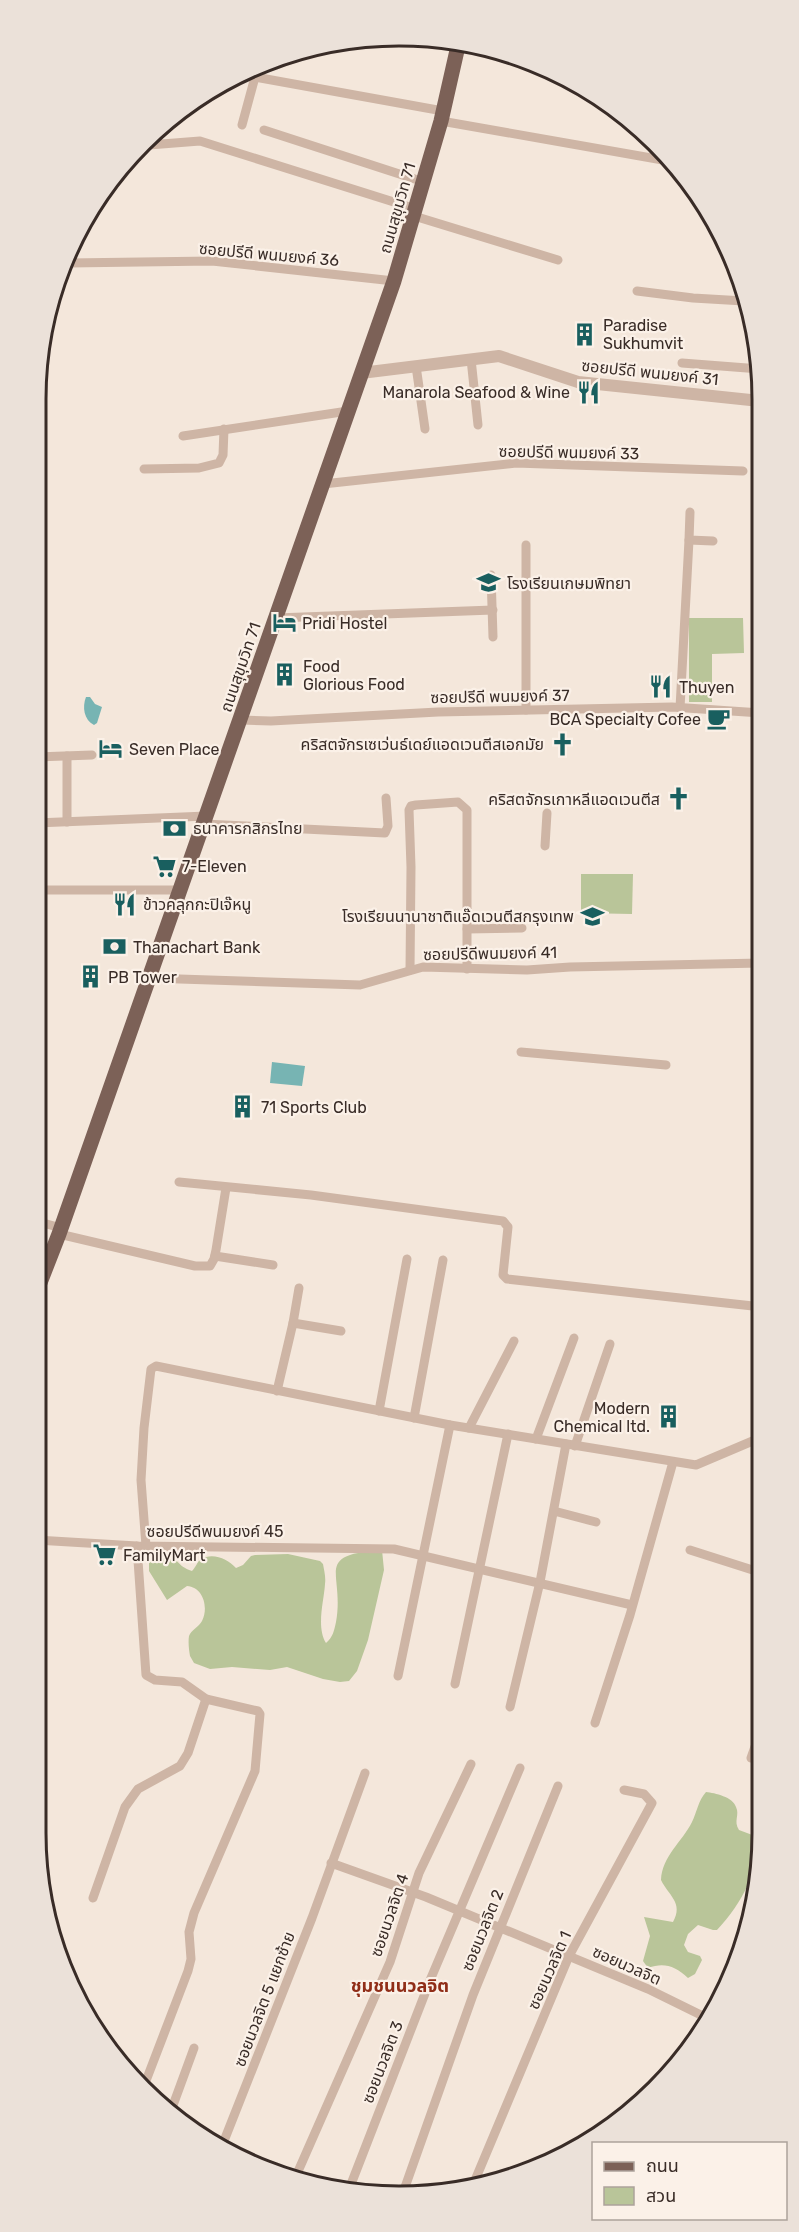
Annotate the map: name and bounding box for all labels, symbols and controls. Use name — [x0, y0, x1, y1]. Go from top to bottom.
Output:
street label: ถนนสุขุมวิท 71 — [375, 161, 420, 256]
street label: ซอยปรีดี พนมยงค์ 36 — [198, 239, 340, 270]
place label: Paradise Sukhumvit — [603, 316, 683, 353]
building icon: Paradise Sukhumvit — [572, 321, 598, 347]
street label: ซอยปรีดี พนมยงค์ 31 — [581, 356, 719, 389]
restaurant icon: Manarola Seafood & Wine — [575, 379, 601, 405]
place label: Manarola Seafood & Wine — [383, 383, 570, 402]
street label: ซอยปรีดี พนมยงค์ 33 — [498, 442, 639, 463]
school or university icon: โรงเรียนเกษมพิทยา — [476, 570, 502, 596]
place label: โรงเรียนเกษมพิทยา — [507, 574, 631, 593]
hotel icon: Pridi Hostel — [271, 610, 297, 636]
place label: Pridi Hostel — [302, 614, 387, 633]
street label: ถนนสุขุมวิท 71 — [216, 620, 265, 714]
place label: Food Glorious Food — [303, 657, 405, 694]
building icon: Food Glorious Food — [272, 662, 298, 688]
restaurant icon: Thuyen — [648, 674, 674, 700]
place label: Thuyen — [679, 678, 735, 697]
street label: ซอยปรีดี พนมยงค์ 37 — [430, 686, 570, 707]
cafe icon: BCA Specialty Cofee — [706, 706, 732, 732]
place label: BCA Specialty Cofee — [549, 710, 701, 729]
church icon: คริสตจักรเซเว่นธ์เดย์แอดเวนตีสเอกมัย — [549, 731, 575, 757]
place label: คริสตจักรเซเว่นธ์เดย์แอดเวนตีสเอกมัย — [301, 735, 544, 754]
hotel icon: Seven Place — [98, 736, 124, 762]
place label: Seven Place — [129, 740, 220, 759]
church icon: คริสตจักรเกาหลีแอดเวนตีส — [665, 786, 691, 812]
place label: คริสตจักรเกาหลีแอดเวนตีส — [488, 790, 660, 809]
bank icon: ธนาคารกสิกรไทย — [162, 815, 188, 841]
place label: ธนาคารกสิกรไทย — [193, 819, 302, 838]
supermarket icon: 7-Eleven — [151, 853, 177, 879]
place label: 7-Eleven — [182, 857, 247, 876]
restaurant icon: ข้าวคลุกกะปิเจ๊หนู — [112, 891, 138, 917]
place label: ข้าวคลุกกะปิเจ๊หนู — [143, 895, 251, 914]
school or university icon: โรงเรียนนานาชาติแอ๊ดเวนตีสกรุงเทพ — [579, 903, 605, 929]
place label: โรงเรียนนานาชาติแอ๊ดเวนตีสกรุงเทพ — [342, 907, 574, 926]
bank icon: Thanachart Bank — [102, 934, 128, 960]
place label: Thanachart Bank — [133, 938, 261, 957]
street label: ซอยปรีดีพนมยงค์ 41 — [423, 943, 557, 964]
building icon: PB Tower — [77, 964, 103, 990]
place label: PB Tower — [108, 968, 177, 987]
building icon: 71 Sports Club — [230, 1094, 256, 1120]
place label: 71 Sports Club — [261, 1098, 367, 1117]
place label: Modern Chemical ltd. — [553, 1399, 650, 1436]
building icon: Modern Chemical ltd. — [655, 1404, 681, 1430]
street label: ซอยปรีดีพนมยงค์ 45 — [147, 1522, 283, 1541]
supermarket icon: FamilyMart — [92, 1542, 118, 1568]
place label: FamilyMart — [123, 1546, 205, 1565]
street label: ซอยนวลจิต 4 — [366, 1871, 413, 1959]
street label: ซอยนวลจิต 2 — [457, 1887, 507, 1974]
street label: ซอยนวลจิต 1 — [524, 1928, 575, 2012]
street label: ซอยนวลจิต 5 แยกซ้าย — [230, 1929, 299, 2069]
street label: ซอยนวลจิต — [590, 1942, 664, 1989]
district label: ชุมชนนวลจิต — [351, 1975, 449, 1997]
street label: ซอยนวลจิต 3 — [358, 2018, 407, 2106]
legend — [592, 2142, 787, 2220]
text: ถนน — [646, 2155, 679, 2177]
text: สวน — [646, 2185, 676, 2207]

